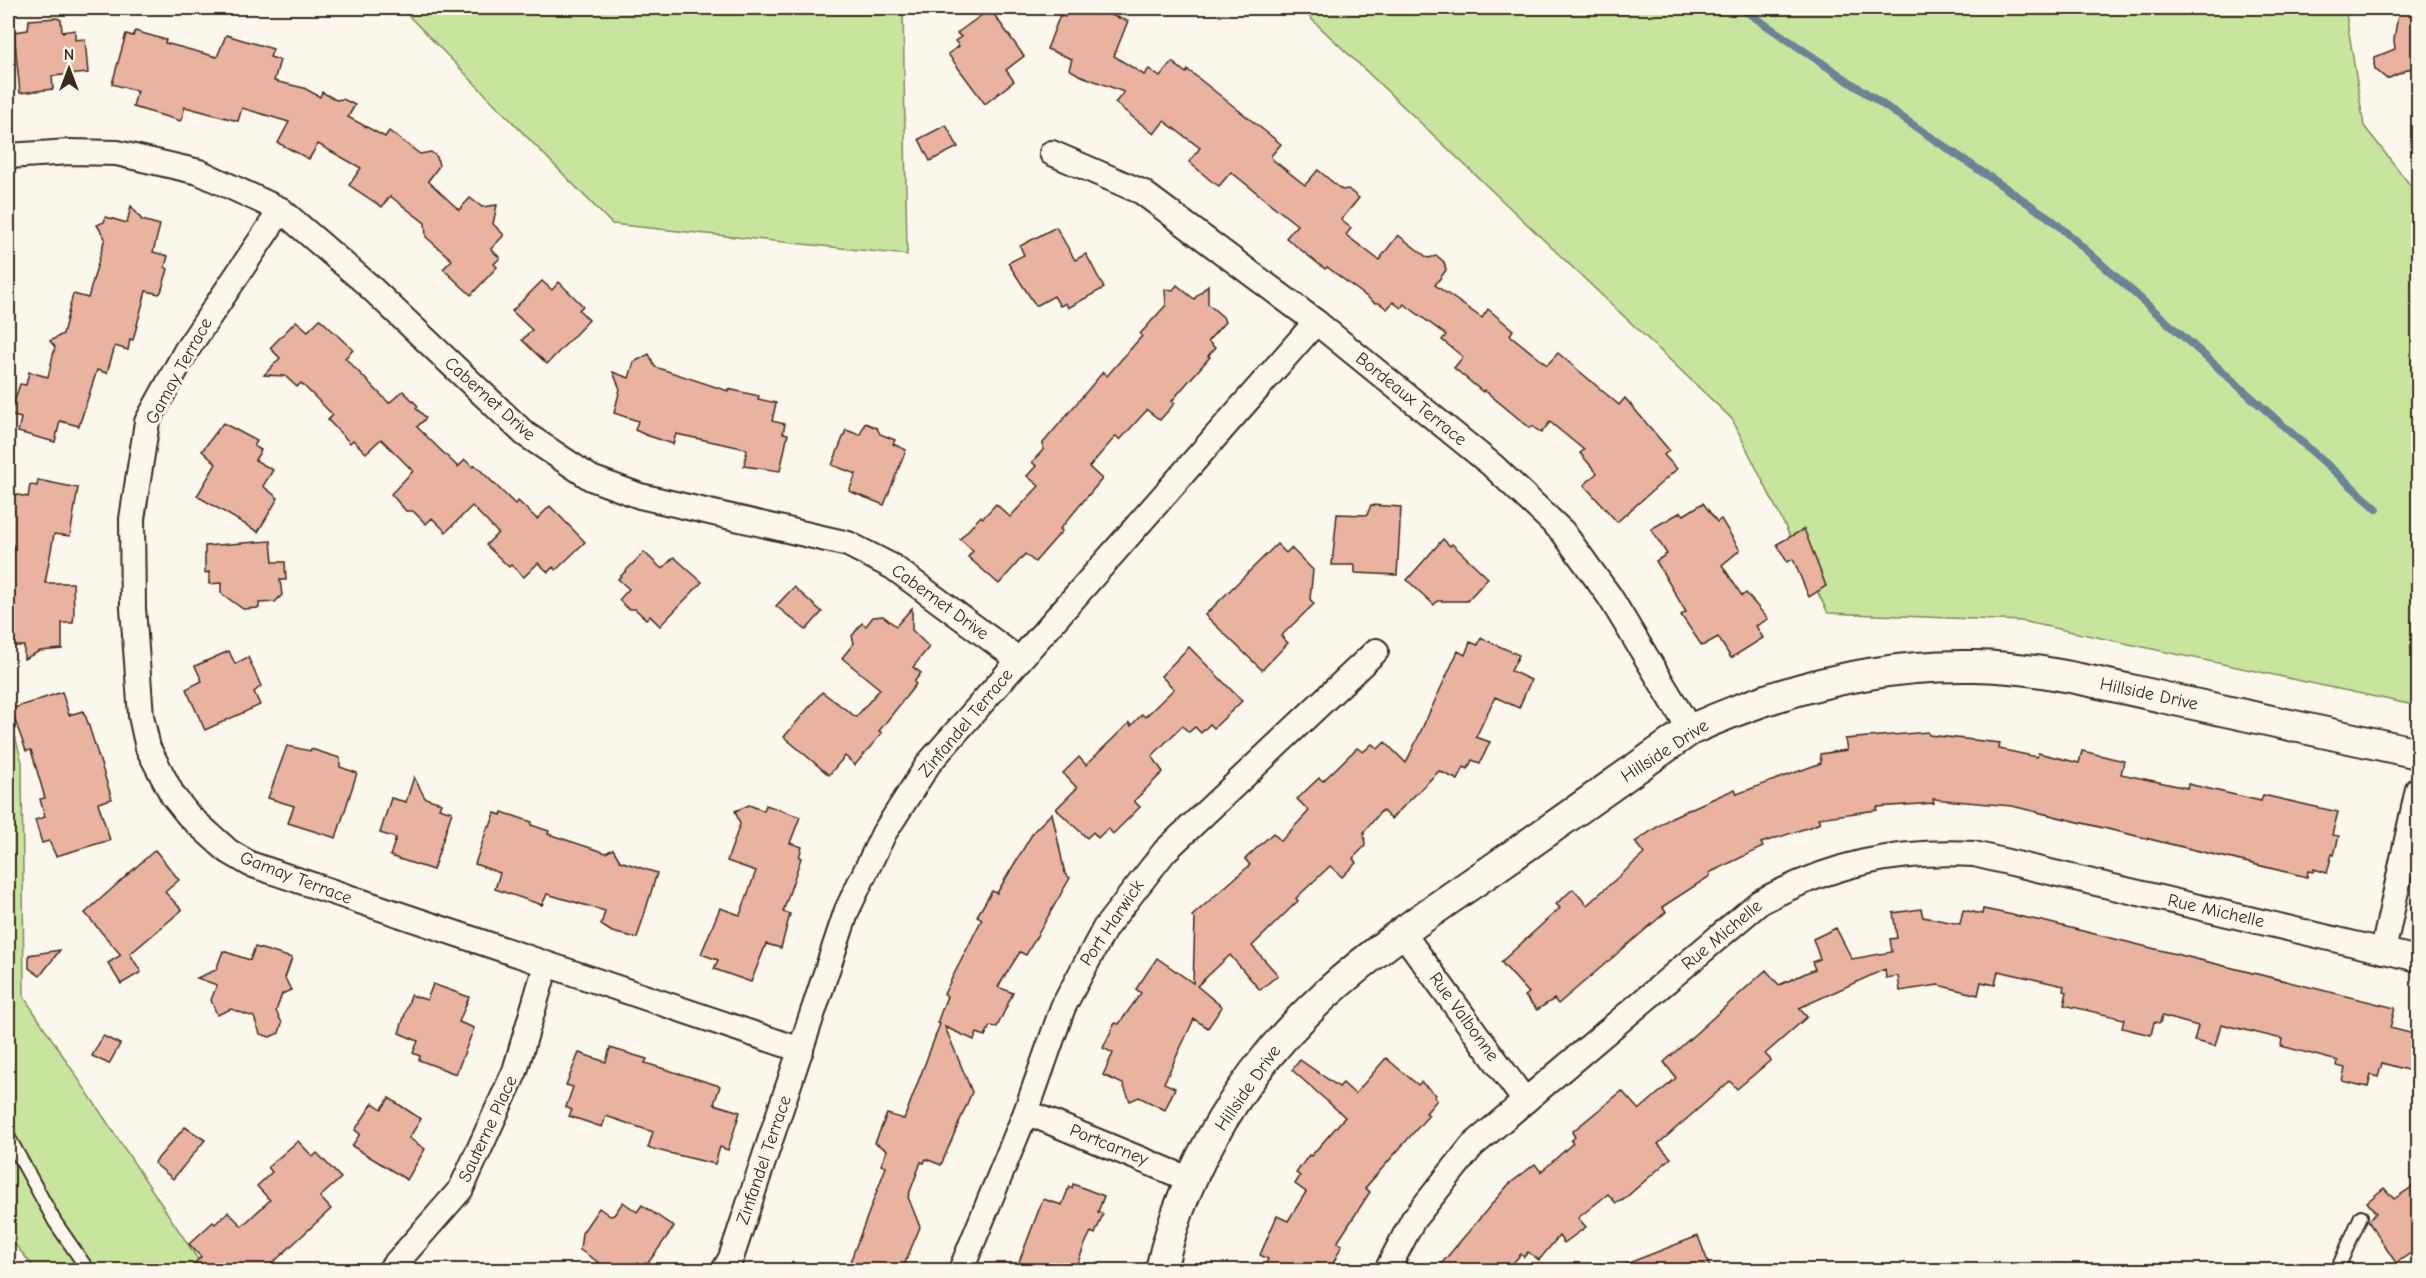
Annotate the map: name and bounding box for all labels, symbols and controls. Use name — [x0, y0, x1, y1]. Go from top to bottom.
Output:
north arrow — [39, 39, 99, 99]
text: N — [64, 46, 74, 64]
street label: Gamay Terrace — [141, 314, 217, 428]
street label: Bordeaux Terrace — [1351, 348, 1471, 450]
street label: Cabernet Drive — [440, 353, 540, 445]
street label: Cabernet Drive — [887, 560, 993, 644]
street label: Zinfandel Terrace — [915, 665, 1017, 781]
street label: Hillside Drive — [2098, 673, 2200, 715]
street label: Hillside Drive — [1617, 715, 1713, 787]
street label: Gamay Terrace — [237, 847, 355, 909]
street label: Port Harwick — [1076, 876, 1148, 970]
street label: Rue Michelle — [2166, 890, 2266, 932]
street label: Rue Michelle — [1678, 895, 1766, 975]
street label: Rue Valbonne — [1425, 968, 1503, 1066]
street label: Hillside Drive — [1211, 1041, 1285, 1135]
street label: Sauterne Place — [454, 1072, 522, 1186]
street label: Zinfandel Terrace — [732, 1093, 796, 1227]
street label: Portcarney — [1067, 1120, 1152, 1171]

